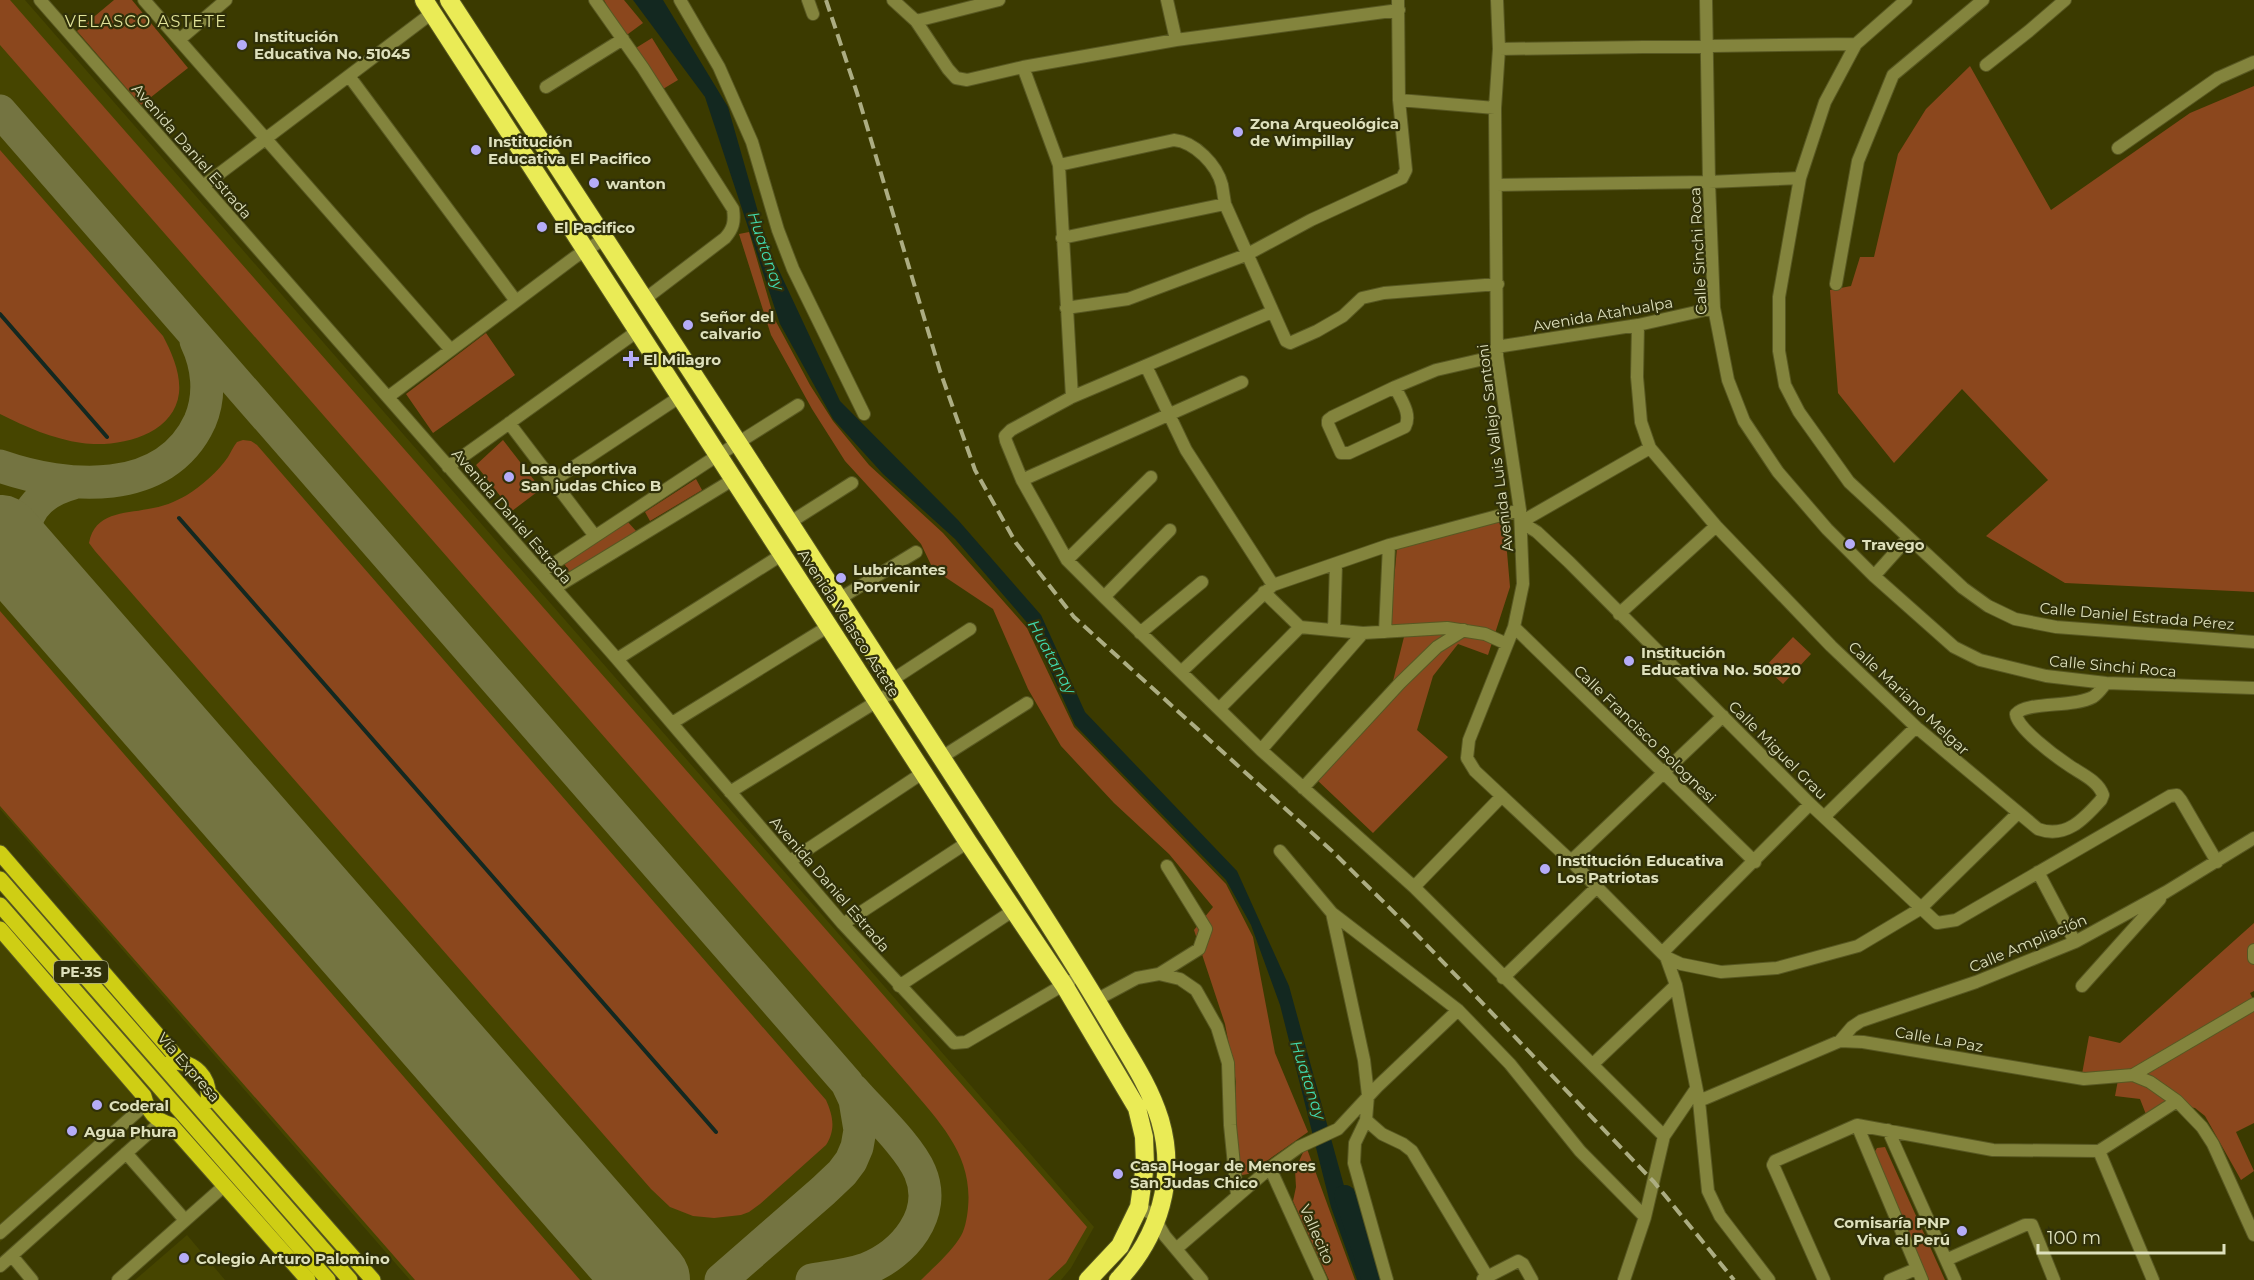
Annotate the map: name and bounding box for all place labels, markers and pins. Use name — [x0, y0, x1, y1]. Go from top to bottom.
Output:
place label: Institución Educativa No. 51045 — [254, 27, 410, 63]
marker: Institución Educativa No. 51045 — [235, 38, 249, 52]
place label: Zona Arqueológica de Wimpillay — [1250, 114, 1399, 150]
marker: Zona Arqueológica de Wimpillay — [1231, 125, 1245, 139]
place label: Institución Educativa El Pacifico — [488, 132, 651, 168]
marker: Institución Educativa El Pacifico — [469, 143, 483, 157]
place label: wanton — [606, 174, 666, 193]
marker: wanton — [587, 176, 601, 190]
place label: El Pacifico — [554, 218, 635, 237]
marker: El Pacifico — [535, 220, 549, 234]
place label: Señor del calvario — [700, 307, 774, 343]
marker: Señor del calvario — [681, 318, 695, 332]
place label: El Milagro — [643, 350, 721, 369]
marker: El Milagro — [624, 352, 638, 366]
place label: Losa deportiva San judas Chico B — [521, 459, 661, 495]
marker: Losa deportiva San judas Chico B — [502, 470, 516, 484]
place label: Travego — [1862, 535, 1925, 554]
marker: Travego — [1843, 537, 1857, 551]
place label: Lubricantes Porvenir — [853, 560, 946, 596]
marker: Lubricantes Porvenir — [834, 571, 848, 585]
place label: Institución Educativa No. 50820 — [1641, 643, 1801, 679]
marker: Institución Educativa No. 50820 — [1622, 654, 1636, 668]
place label: Institución Educativa Los Patriotas — [1557, 851, 1724, 887]
marker: Institución Educativa Los Patriotas — [1538, 862, 1552, 876]
place label: Coderal — [109, 1096, 169, 1115]
marker: Coderal — [90, 1098, 104, 1112]
place label: Agua Phura — [83, 1122, 177, 1141]
marker: Agua Phura — [65, 1124, 79, 1138]
place label: Casa Hogar de Menores San Judas Chico — [1130, 1156, 1316, 1192]
marker: Casa Hogar de Menores San Judas Chico — [1111, 1167, 1125, 1181]
place label: Comisaría PNP Viva el Perú — [1834, 1213, 1950, 1249]
marker: Comisaría PNP Viva el Perú — [1955, 1224, 1969, 1238]
place label: Colegio Arturo Palomino — [196, 1249, 390, 1268]
marker: Colegio Arturo Palomino — [177, 1251, 191, 1265]

